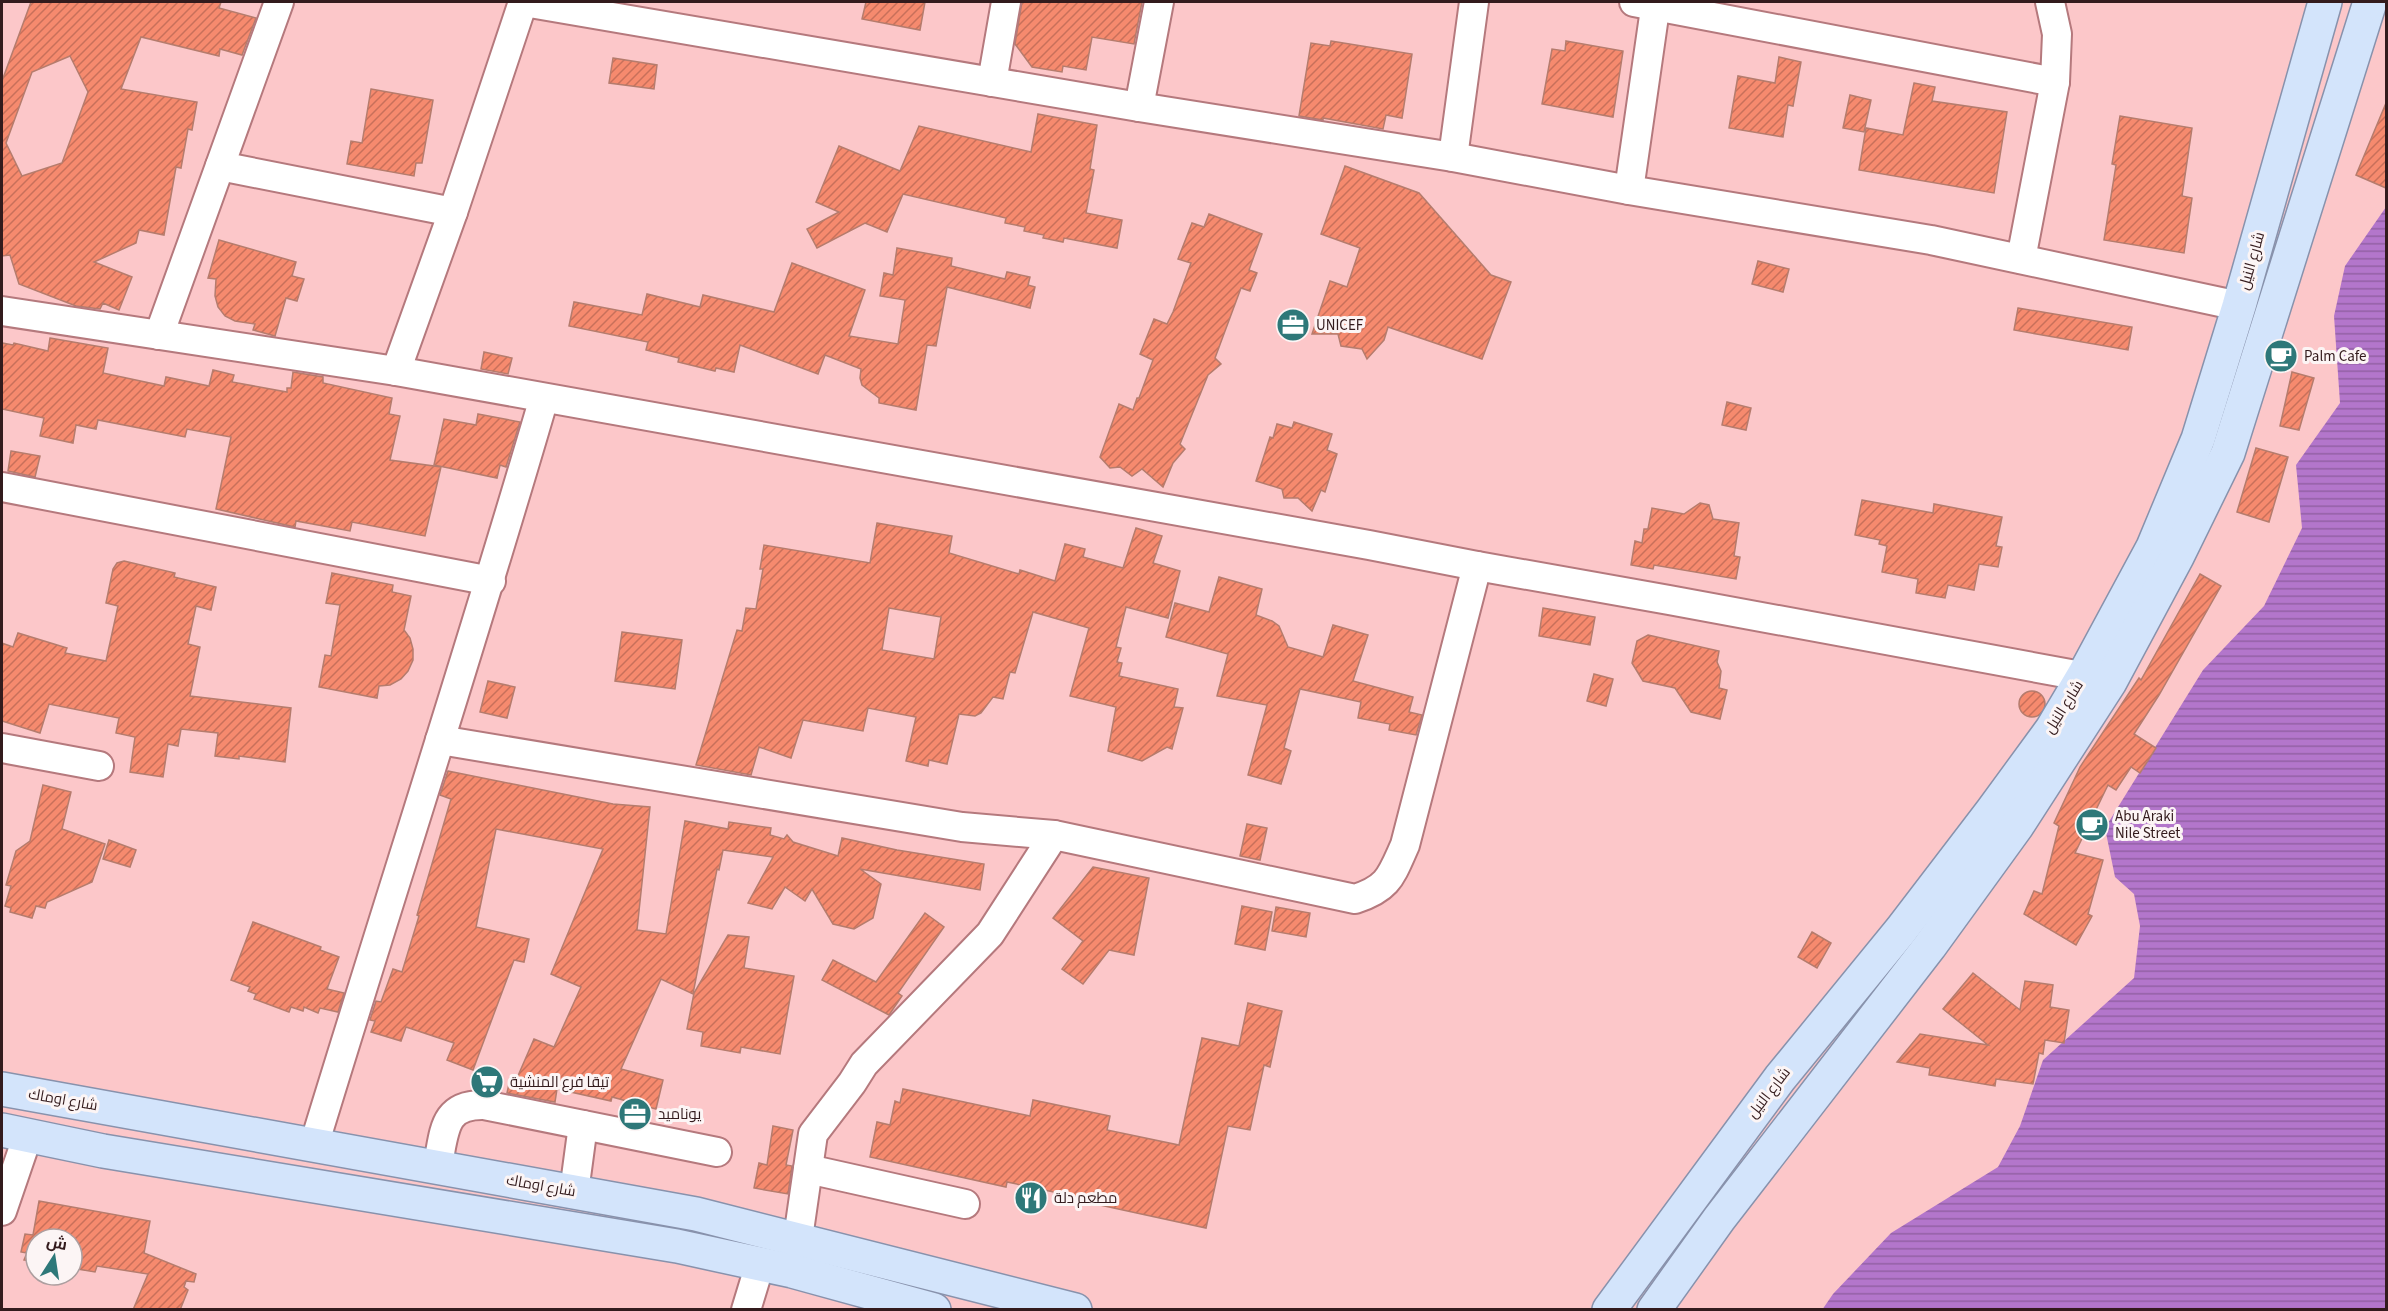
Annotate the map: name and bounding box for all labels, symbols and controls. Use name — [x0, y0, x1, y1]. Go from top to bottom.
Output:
street label: شارع النيل — [2234, 229, 2270, 293]
office icon: UNICEF — [1275, 307, 1311, 343]
place label: UNICEF — [1316, 315, 1364, 336]
cafe icon: Palm Cafe — [2263, 338, 2299, 374]
place label: Palm Cafe — [2304, 346, 2366, 367]
street label: شارع النيل — [2039, 676, 2089, 738]
place label: Abu Araki Nile Street — [2115, 806, 2180, 844]
cafe icon: Abu Araki Nile Street — [2074, 807, 2110, 843]
street label: شارع النيل — [1742, 1063, 1796, 1123]
supermarket icon: تيقا فرع المنشية — [469, 1064, 505, 1100]
place label: تيقا فرع المنشية — [510, 1072, 609, 1093]
street label: شارع اوماك — [27, 1084, 99, 1116]
office icon: يوناميد — [617, 1096, 653, 1132]
place label: يوناميد — [658, 1104, 701, 1125]
street label: شارع اوماك — [505, 1170, 577, 1202]
restaurant icon: مطعم دلة — [1013, 1180, 1049, 1216]
place label: مطعم دلة — [1054, 1188, 1117, 1209]
north arrow — [24, 1227, 84, 1287]
text: ش — [45, 1230, 69, 1256]

